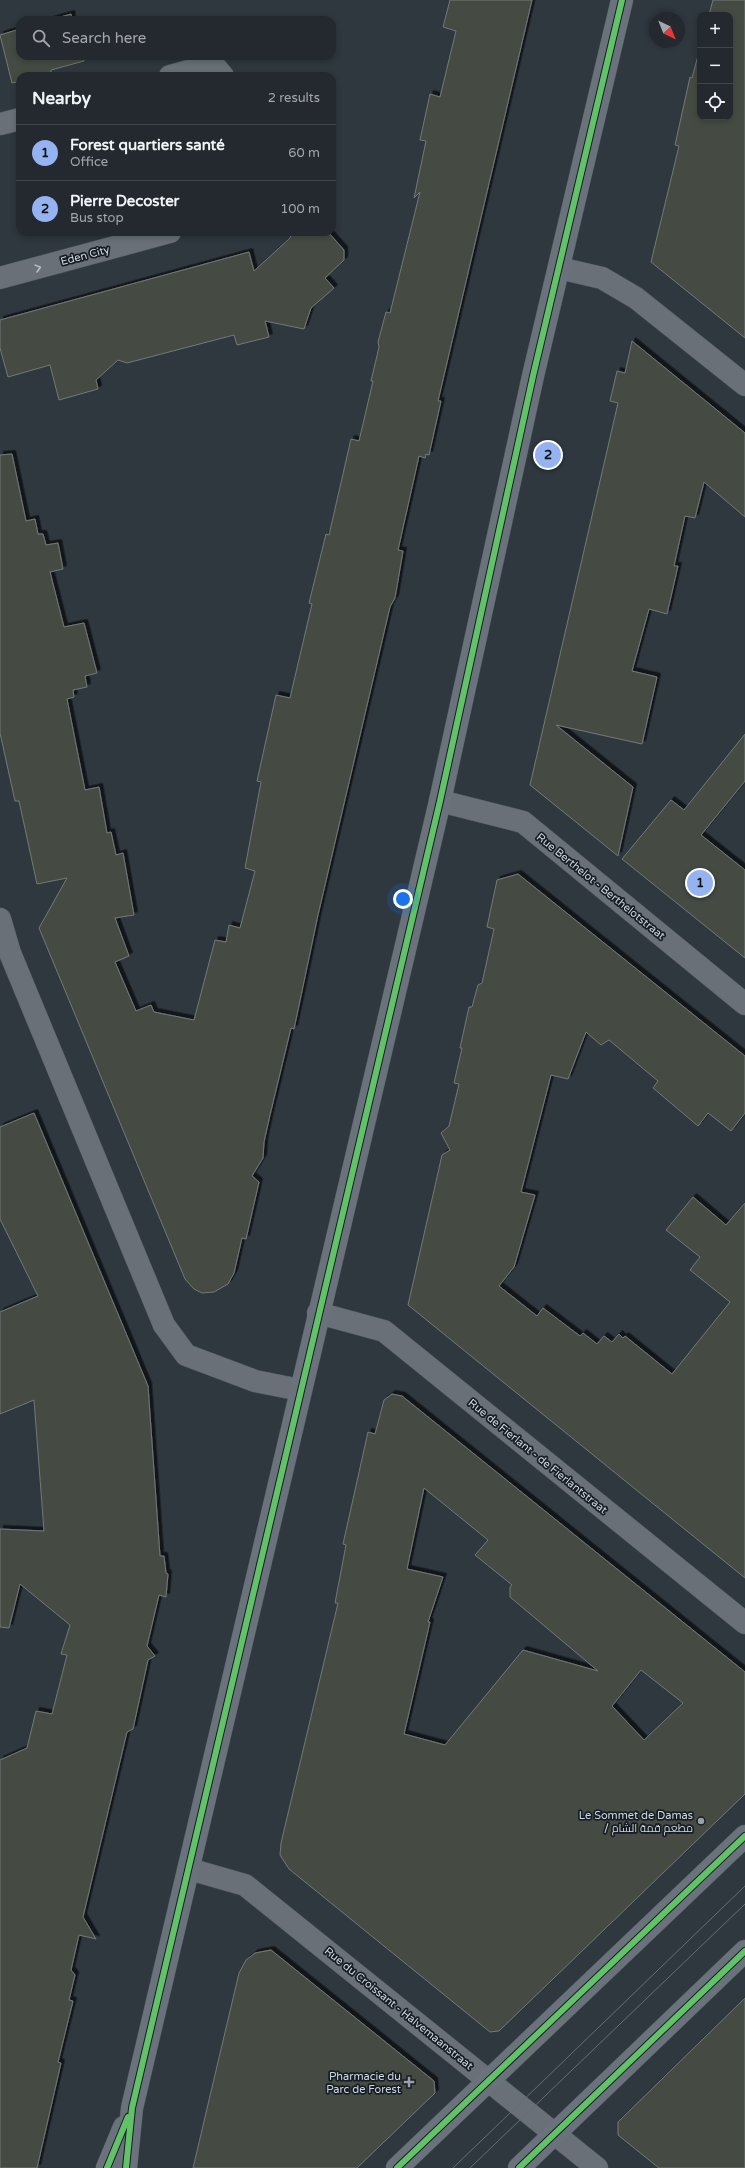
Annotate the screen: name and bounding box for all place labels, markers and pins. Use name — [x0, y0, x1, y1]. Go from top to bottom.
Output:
pin: 2 — [535, 440, 561, 470]
pin: 1 — [687, 868, 713, 898]
place label: Le Sommet de Damas / مطعم قمة الشام — [579, 1809, 693, 1836]
marker: Le Sommet de Damas / مطعم قمة الشام — [696, 1816, 706, 1826]
place label: Pharmacie du Parc de Forest — [326, 2070, 401, 2096]
marker: Pharmacie du Parc de Forest — [404, 2077, 414, 2087]

